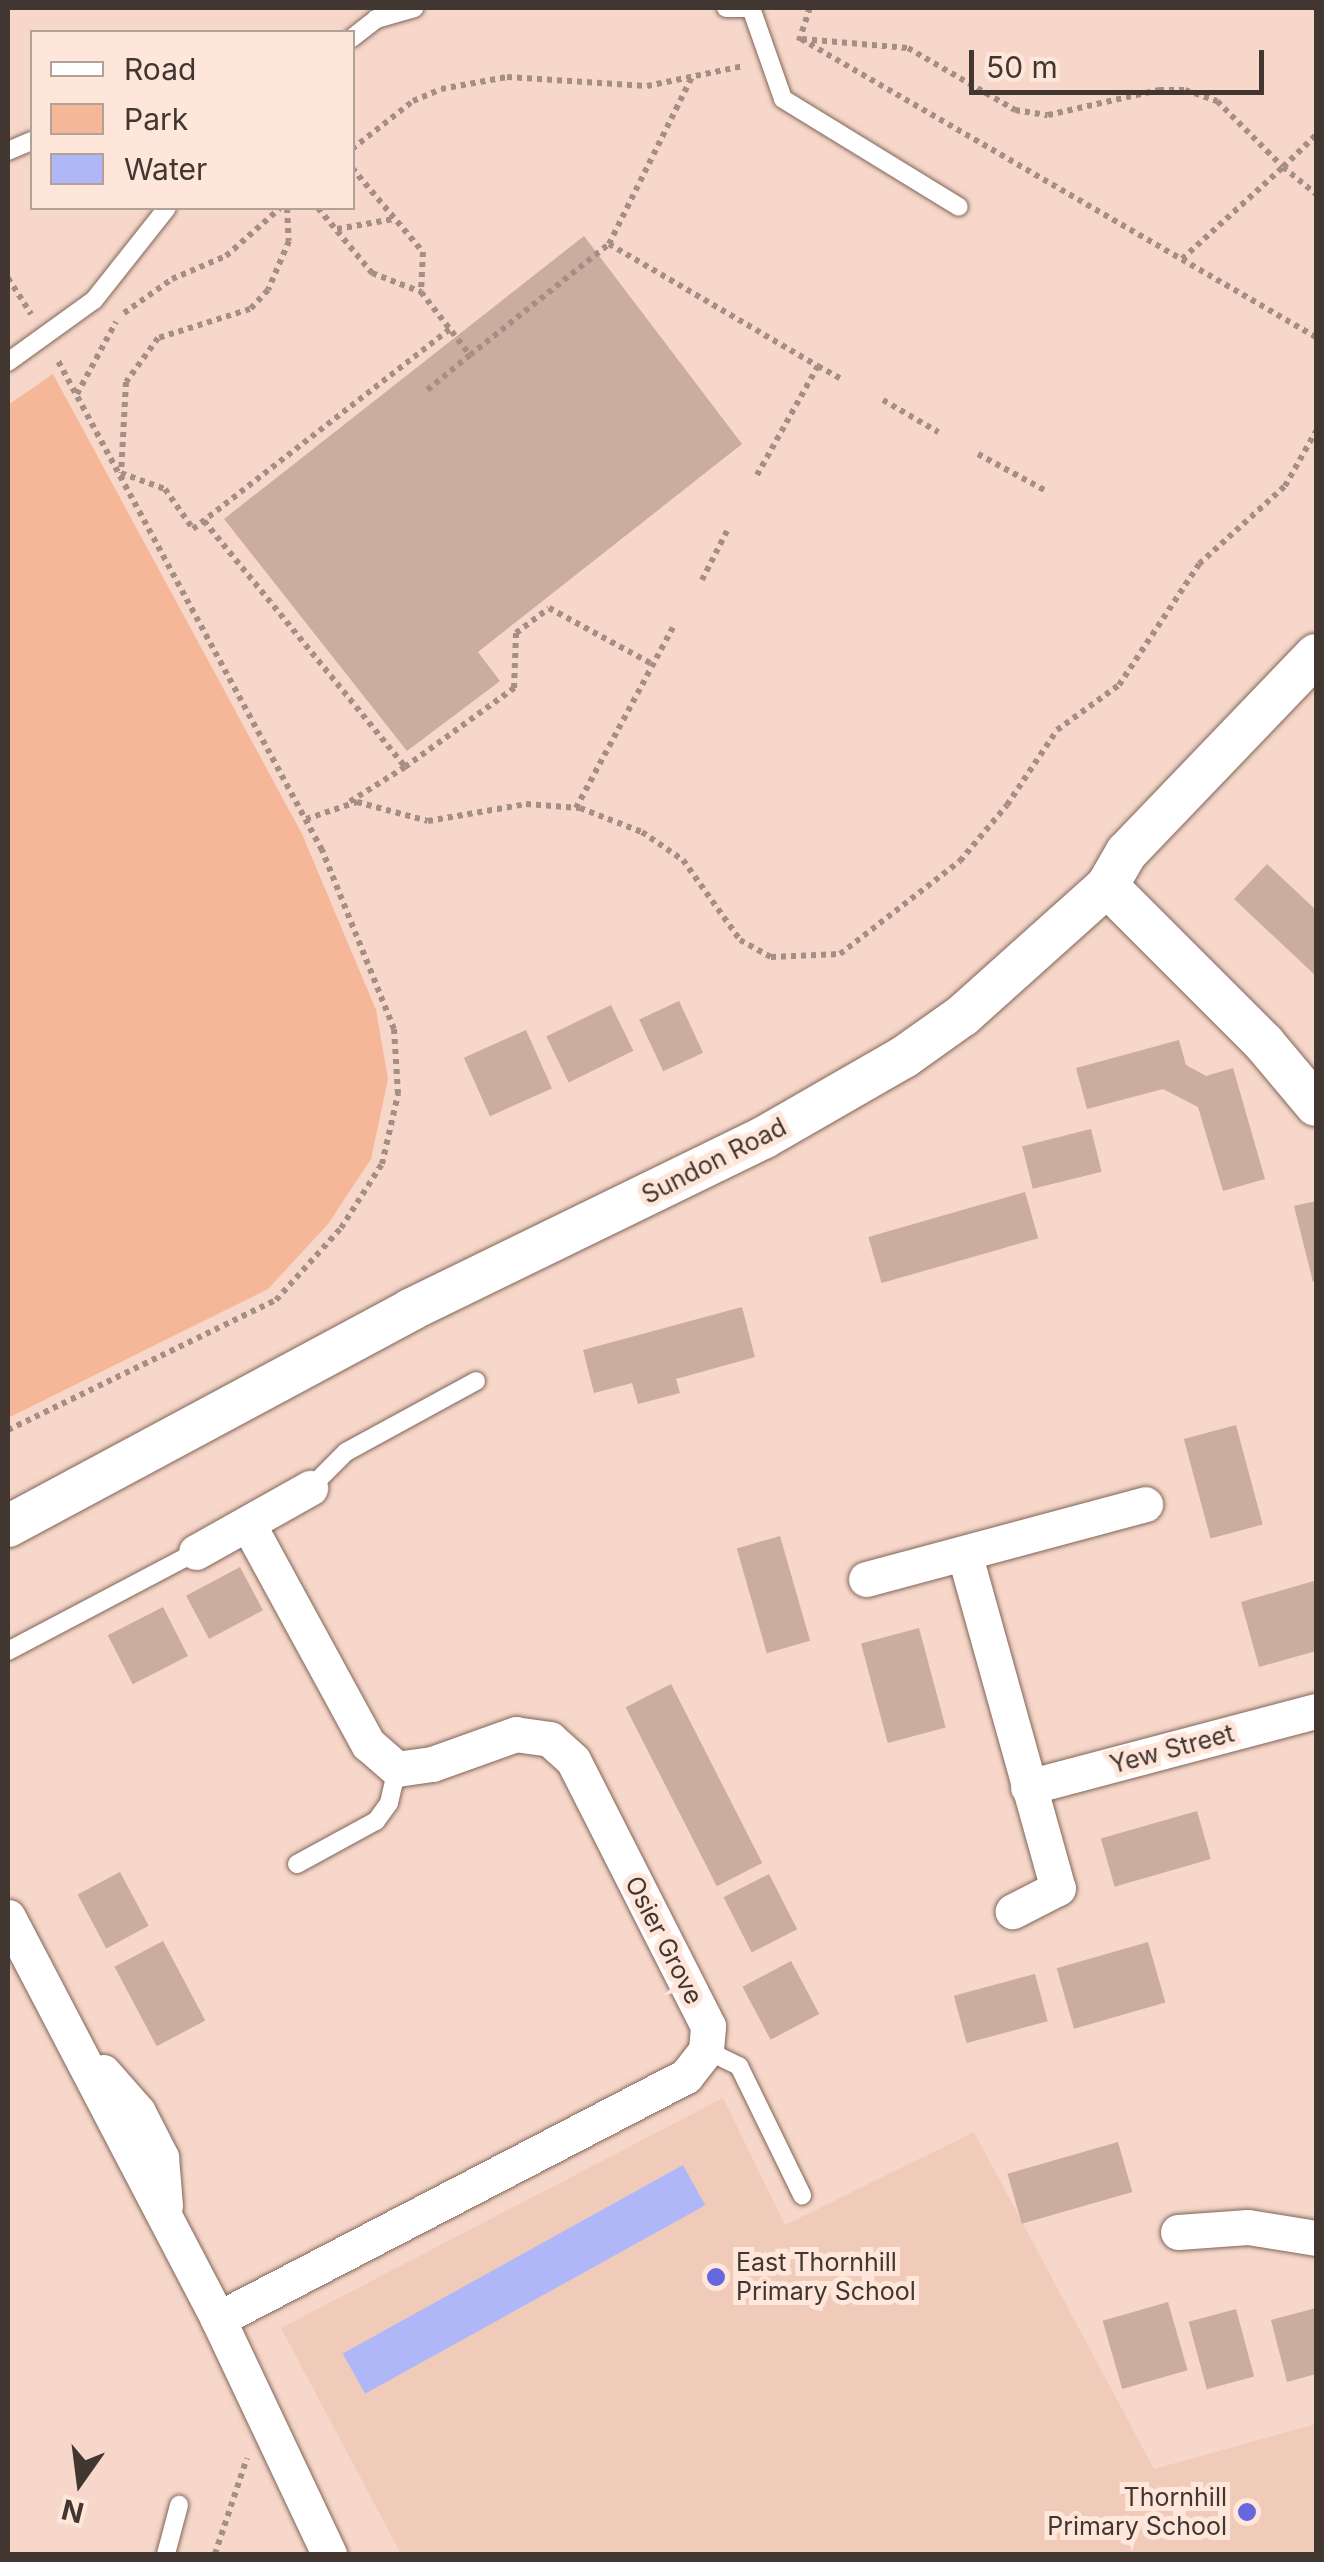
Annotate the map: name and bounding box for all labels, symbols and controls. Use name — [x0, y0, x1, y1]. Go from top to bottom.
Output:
legend — [30, 30, 355, 210]
scale bar — [974, 30, 1269, 92]
text: 50 m — [986, 49, 1058, 85]
text: Road — [124, 51, 196, 87]
text: Park — [124, 101, 188, 137]
text: Water — [124, 151, 207, 187]
street label: Sundon Road — [637, 1112, 791, 1210]
street label: Yew Street — [1107, 1718, 1237, 1780]
street label: Osier Grove — [619, 1871, 709, 2009]
place label: East Thornhill Primary School — [736, 2248, 916, 2307]
marker: East Thornhill Primary School — [705, 2266, 727, 2288]
north arrow — [30, 2432, 130, 2532]
place label: Thornhill Primary School — [1047, 2483, 1227, 2542]
text: N — [58, 2492, 87, 2530]
marker: Thornhill Primary School — [1236, 2501, 1258, 2523]

